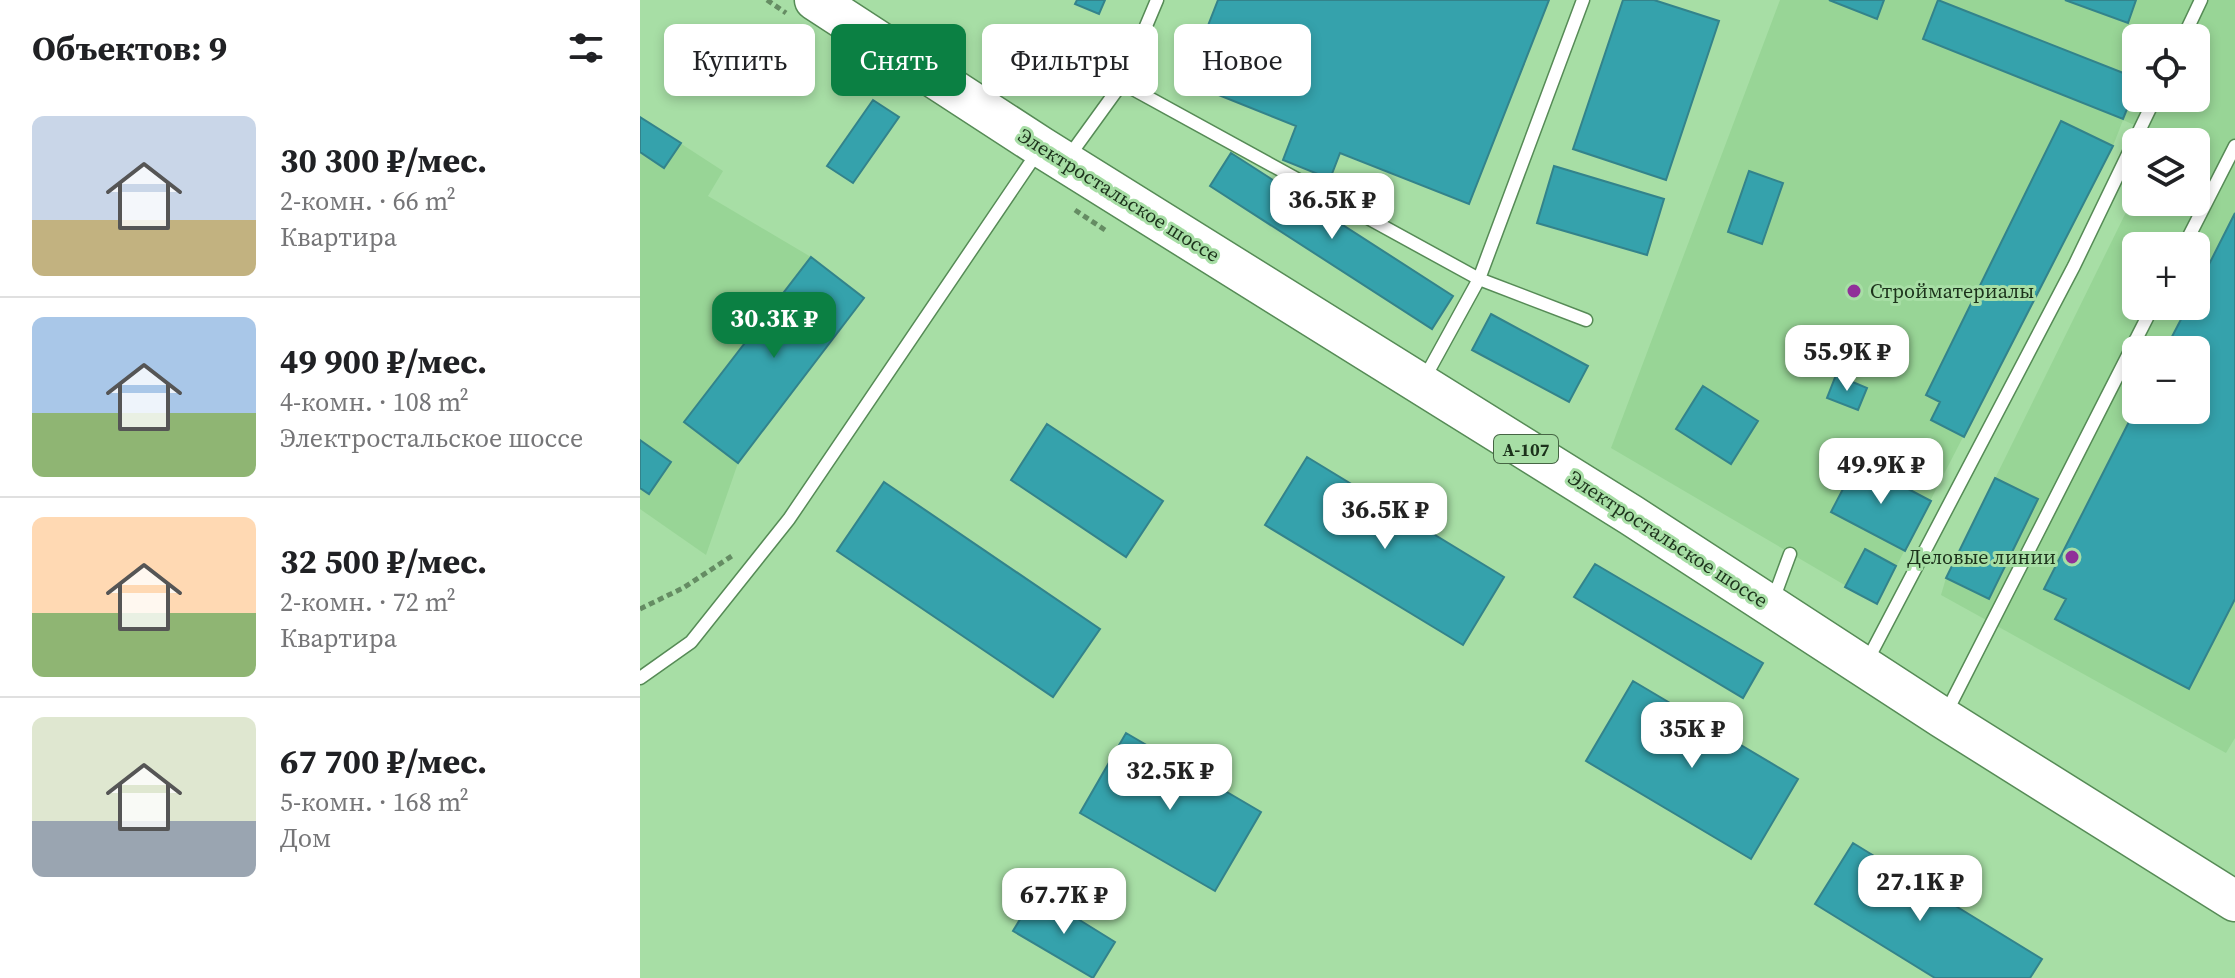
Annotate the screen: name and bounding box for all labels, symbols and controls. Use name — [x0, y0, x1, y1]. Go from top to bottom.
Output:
chip: Купить — [664, 24, 815, 96]
chip: Снять — [831, 24, 966, 96]
chip: Фильтры — [982, 24, 1158, 96]
chip: Новое — [1174, 24, 1311, 96]
map controls — [2122, 24, 2210, 424]
button: locate — [2122, 24, 2210, 112]
text: Объектов: 9 — [32, 25, 227, 71]
icon: filters — [564, 26, 608, 70]
street label: Электростальское шоссе — [1013, 121, 1225, 269]
button: layers — [2122, 128, 2210, 216]
text: 30 300 ₽/мес. — [280, 137, 487, 183]
icon: home — [96, 148, 192, 244]
pin: 36.5K ₽ — [1258, 173, 1406, 241]
text: 36.5K ₽ — [1288, 181, 1376, 217]
text: 2-комн. · 66 m² — [280, 183, 456, 219]
text: Квартира — [280, 219, 397, 255]
button: + — [2122, 232, 2210, 320]
place label: Стройматериалы — [1870, 277, 2034, 305]
marker: Стройматериалы — [1845, 282, 1863, 300]
pin: 30.3K ₽ — [700, 292, 848, 360]
text: 30.3K ₽ — [730, 300, 818, 336]
pin: 55.9K ₽ — [1773, 325, 1921, 393]
text: 55.9K ₽ — [1803, 333, 1891, 369]
button: − — [2122, 336, 2210, 424]
text: 49 900 ₽/мес. — [280, 338, 487, 384]
icon: home — [96, 349, 192, 445]
text: 4-комн. · 108 m² — [280, 384, 469, 420]
text: Электростальское шоссе — [280, 420, 583, 456]
road number: А-107 — [1494, 435, 1558, 463]
pin: 49.9K ₽ — [1807, 438, 1955, 506]
text: 49.9K ₽ — [1837, 446, 1925, 482]
street label: Электростальское шоссе — [1563, 464, 1773, 614]
pin: 36.5K ₽ — [1311, 483, 1459, 551]
text: 36.5K ₽ — [1341, 491, 1429, 527]
text: 32 500 ₽/мес. — [280, 538, 487, 584]
place label: Деловые линии — [1907, 543, 2056, 571]
marker: Деловые линии — [2063, 548, 2081, 566]
icon: home — [96, 549, 192, 645]
text: 2-комн. · 72 m² — [280, 584, 456, 620]
text: Квартира — [280, 620, 397, 656]
pin: 35K ₽ — [1636, 702, 1748, 770]
text: 35K ₽ — [1659, 710, 1725, 746]
text: 67 700 ₽/мес. — [280, 738, 487, 784]
pin: 32.5K ₽ — [1096, 744, 1244, 812]
icon: home — [96, 749, 192, 845]
text: 32.5K ₽ — [1126, 752, 1214, 788]
text: 5-комн. · 168 m² — [280, 784, 469, 820]
text: Дом — [280, 820, 331, 856]
pin: 27.1K ₽ — [1846, 855, 1994, 923]
text: 27.1K ₽ — [1876, 863, 1964, 899]
pin: 67.7K ₽ — [990, 868, 1138, 936]
text: 67.7K ₽ — [1020, 876, 1108, 912]

